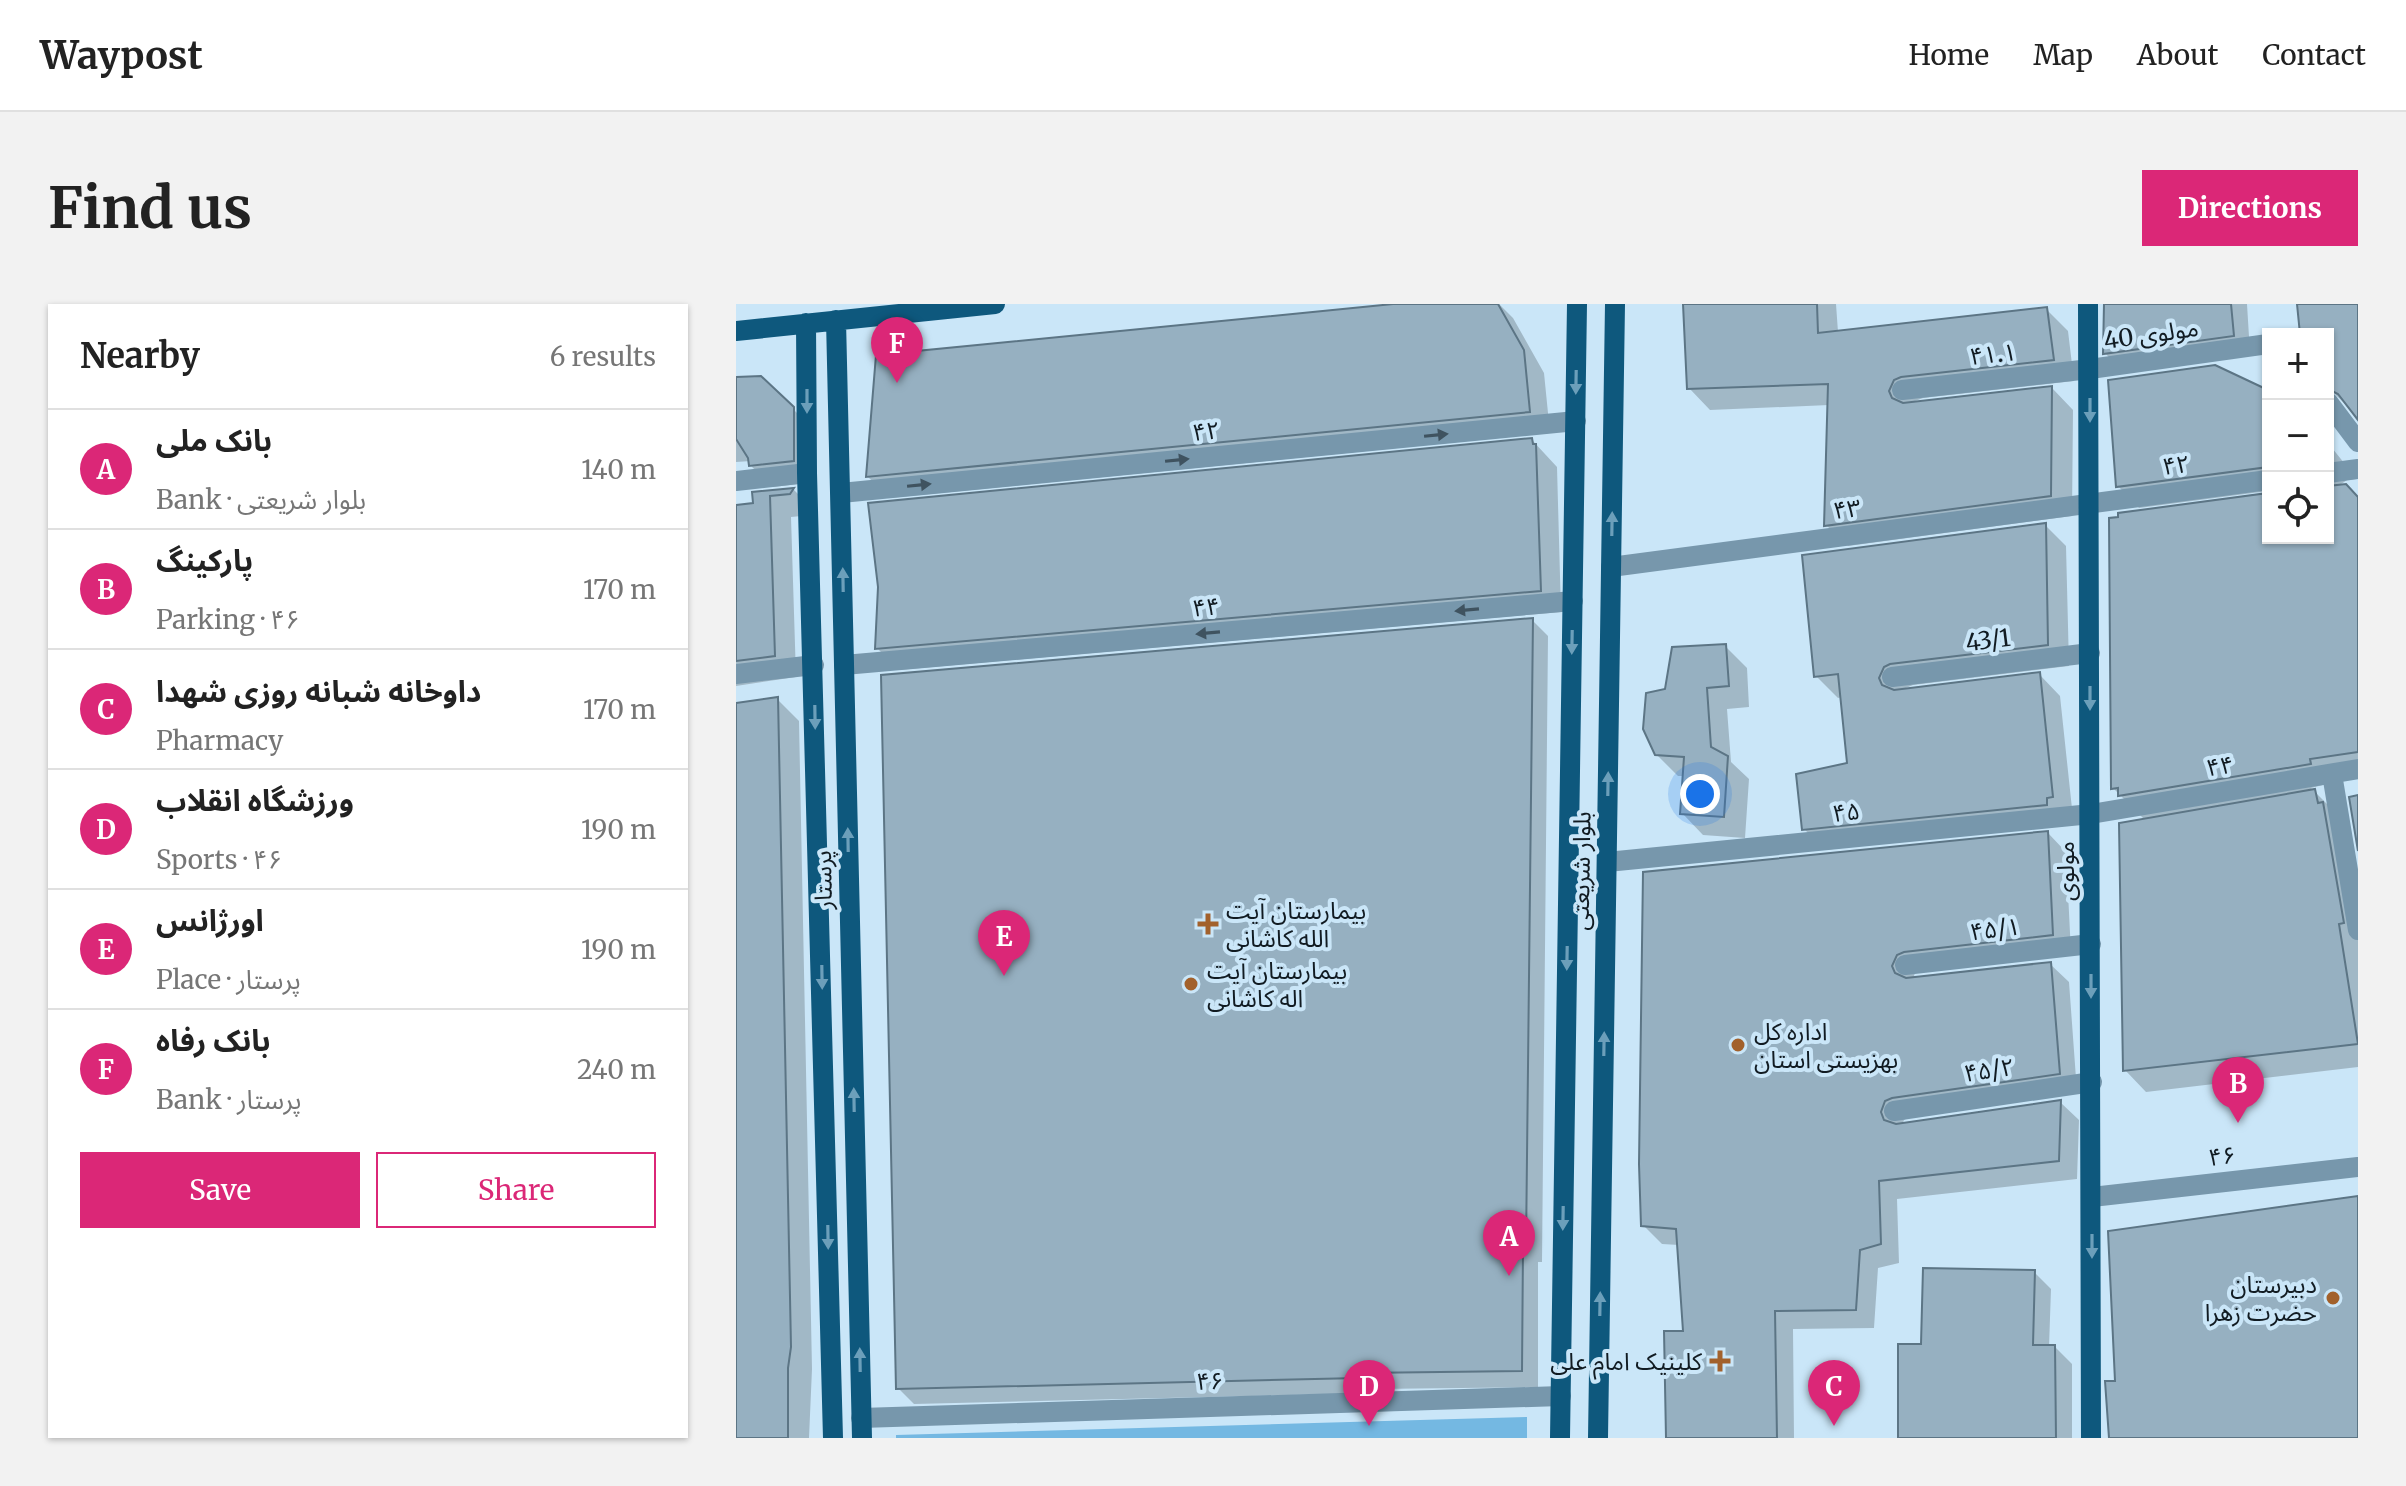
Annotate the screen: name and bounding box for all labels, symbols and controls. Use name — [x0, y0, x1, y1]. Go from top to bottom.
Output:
text: Waypost — [40, 32, 203, 79]
text: Home — [1908, 37, 1989, 73]
text: Map — [2033, 37, 2093, 73]
text: About — [2137, 37, 2218, 73]
text: Contact — [2262, 37, 2366, 73]
button: Directions — [2142, 170, 2358, 246]
text: Find us — [48, 173, 252, 243]
street label: مولوی 40 — [2102, 312, 2200, 356]
pin: F — [871, 317, 923, 383]
map controls — [2262, 328, 2334, 544]
button: + — [2262, 328, 2334, 400]
text: Nearby — [80, 335, 200, 377]
street label: ۴۱.۱ — [1968, 336, 2018, 372]
text: 6 results — [550, 340, 656, 373]
one-way arrow — [1570, 370, 1582, 395]
one-way arrow — [801, 389, 813, 414]
one-way arrow — [2084, 398, 2096, 423]
button: − — [2262, 400, 2334, 472]
street label: ۴۲ — [1191, 414, 1221, 448]
text: بانک ملی — [156, 421, 272, 459]
one-way arrow — [1424, 428, 1449, 441]
street label: ۴۲ — [2160, 448, 2192, 482]
text: A — [97, 453, 115, 486]
text: 140 m — [581, 453, 656, 486]
one-way arrow — [1165, 453, 1190, 466]
button: locate — [2262, 472, 2334, 544]
one-way arrow — [906, 478, 931, 491]
text: Bank · بلوار شریعتی — [156, 483, 366, 516]
street label: ۴۳ — [1831, 492, 1863, 526]
one-way arrow — [1606, 511, 1618, 536]
text: پارکینگ — [156, 541, 253, 579]
one-way arrow — [836, 567, 849, 592]
text: B — [97, 573, 115, 606]
text: 170 m — [583, 573, 656, 606]
street label: ۴۴ — [1191, 590, 1221, 624]
text: Parking · ۴۶ — [156, 603, 300, 636]
one-way arrow — [1454, 604, 1479, 617]
street label: 43/1 — [1964, 622, 2012, 658]
one-way arrow — [1195, 627, 1220, 640]
one-way arrow — [1566, 630, 1578, 655]
text: داوخانه شبانه روزی شهدا — [156, 672, 481, 710]
one-way arrow — [2084, 686, 2096, 711]
text: C — [97, 693, 115, 726]
text: 170 m — [583, 693, 656, 726]
one-way arrow — [809, 705, 822, 730]
text: Pharmacy — [156, 724, 283, 757]
street label: ۴۴ — [2204, 749, 2236, 783]
one-way arrow — [1602, 771, 1614, 796]
your location — [1680, 774, 1720, 814]
text: ورزشگاه انقلاب — [156, 781, 354, 819]
street label: ۴۵ — [1831, 795, 1861, 829]
street label: بلوار شریعتی — [1564, 811, 1598, 931]
text: D — [96, 813, 116, 846]
text: 190 m — [581, 813, 656, 846]
one-way arrow — [842, 827, 855, 852]
street label: مولوی — [2050, 841, 2081, 901]
text: Sports · ۴۶ — [156, 843, 283, 876]
street label: پرستار — [807, 850, 839, 911]
place label: بیمارستان آیت الله کاشانی — [1226, 895, 1366, 954]
text: اورژانس — [156, 901, 264, 939]
pin: E — [978, 910, 1030, 976]
street label: ۴۵/۱ — [1968, 911, 2022, 947]
marker: بیمارستان آیت الله کاشانی — [1197, 913, 1219, 935]
text: E — [98, 933, 114, 966]
text: 190 m — [581, 933, 656, 966]
one-way arrow — [1561, 946, 1573, 971]
place label: بیمارستان آیت اله کاشانی — [1207, 955, 1347, 1014]
text: Place · پرستار — [156, 963, 301, 996]
one-way arrow — [815, 965, 828, 990]
one-way arrow — [2085, 974, 2097, 999]
marker: بیمارستان آیت اله کاشانی — [1182, 975, 1200, 993]
place label: اداره کل بهزیستی استان — [1754, 1016, 1898, 1075]
text: بانک رفاه — [156, 1021, 270, 1059]
one-way arrow — [1598, 1031, 1610, 1056]
marker: اداره کل بهزیستی استان — [1729, 1036, 1747, 1054]
street label: ۴۵/۲ — [1962, 1051, 2016, 1089]
text: F — [98, 1053, 114, 1086]
text: 240 m — [577, 1053, 656, 1086]
pin: B — [2212, 1057, 2264, 1123]
text: Bank · پرستار — [156, 1083, 301, 1116]
one-way arrow — [848, 1087, 860, 1112]
street label: ۴۶ — [2207, 1139, 2237, 1173]
button: Save — [80, 1152, 360, 1228]
button: Share — [376, 1152, 656, 1228]
one-way arrow — [1557, 1206, 1570, 1231]
pin: A — [1483, 1210, 1535, 1276]
one-way arrow — [822, 1225, 835, 1250]
one-way arrow — [2086, 1234, 2098, 1259]
place label: دبیرستان حضرت زهرا — [2205, 1269, 2317, 1328]
marker: دبیرستان حضرت زهرا — [2324, 1289, 2342, 1307]
one-way arrow — [1594, 1291, 1607, 1316]
place label: کلینیک امام علی — [1550, 1346, 1703, 1380]
one-way arrow — [853, 1347, 866, 1372]
marker: کلینیک امام علی — [1709, 1350, 1731, 1372]
pin: D — [1343, 1360, 1395, 1426]
pin: C — [1808, 1360, 1860, 1426]
street label: ۴۶ — [1196, 1365, 1224, 1397]

